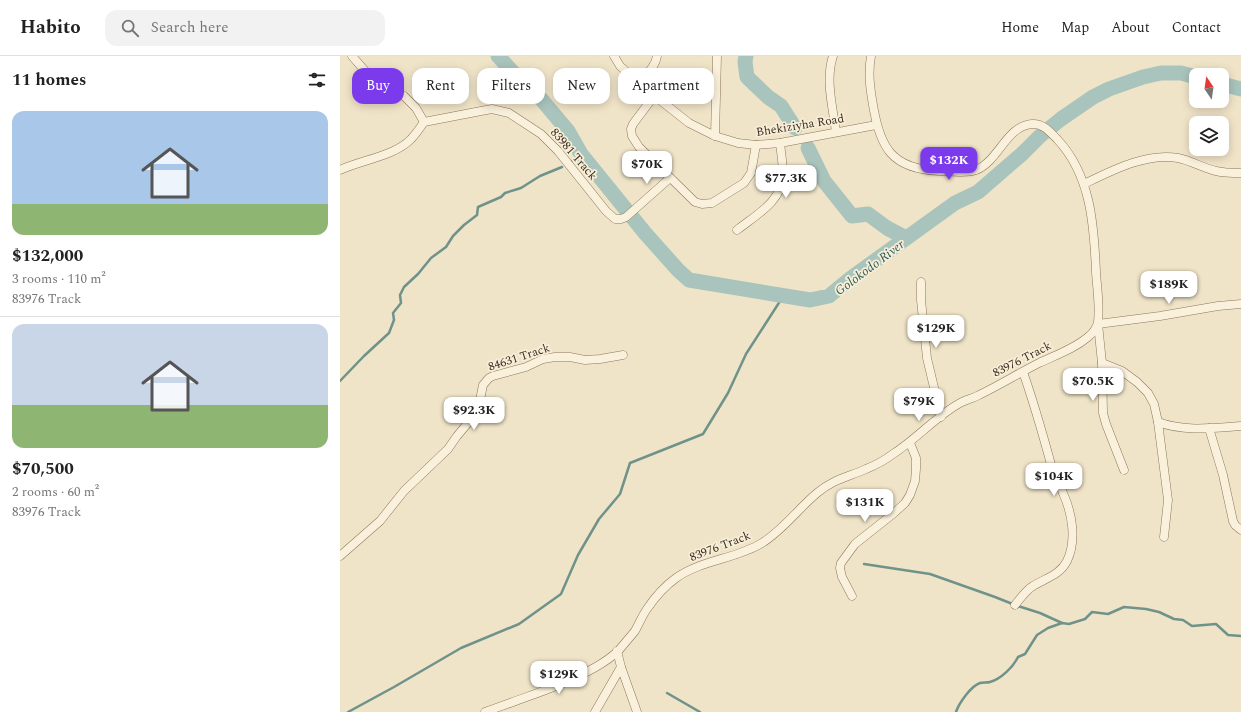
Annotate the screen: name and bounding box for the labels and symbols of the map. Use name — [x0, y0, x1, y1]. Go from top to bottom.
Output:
north arrow — [1189, 68, 1229, 108]
street label: Bhekiziyha Road — [755, 109, 846, 142]
street label: 83981 Track — [545, 124, 602, 185]
pin: $132K — [921, 147, 977, 181]
pin: $70K — [623, 151, 671, 185]
pin: $77.3K — [753, 165, 819, 199]
water label: Golokodo River — [831, 235, 909, 301]
pin: $189K — [1141, 271, 1197, 305]
pin: $129K — [908, 315, 964, 349]
street label: 83976 Track — [989, 336, 1055, 382]
street label: 84631 Track — [486, 338, 553, 376]
pin: $70.5K — [1060, 368, 1126, 402]
pin: $79K — [895, 388, 943, 422]
pin: $92.3K — [441, 397, 507, 431]
pin: $104K — [1026, 463, 1082, 497]
pin: $131K — [837, 489, 893, 523]
street label: 83976 Track — [687, 526, 754, 567]
pin: $129K — [531, 661, 587, 695]

